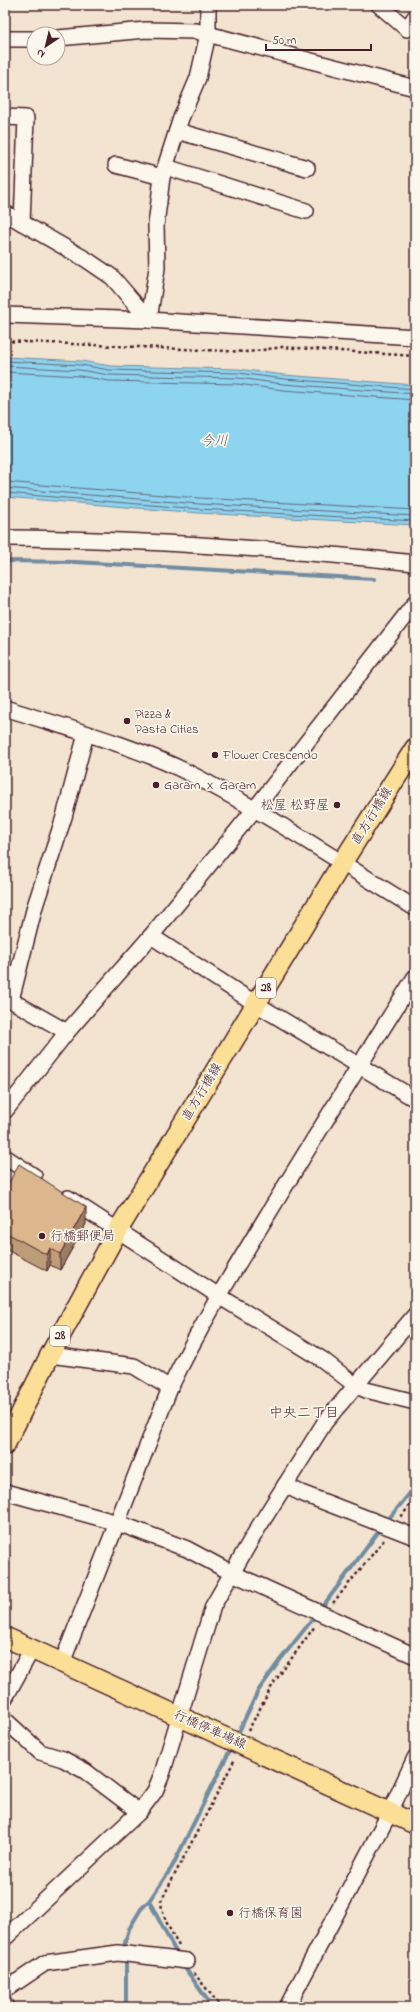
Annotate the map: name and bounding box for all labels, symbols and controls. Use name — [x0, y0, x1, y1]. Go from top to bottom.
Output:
north arrow — [26, 26, 66, 66]
scale bar — [266, 26, 371, 52]
text: 50 m — [272, 32, 296, 50]
text: N — [33, 45, 48, 62]
water label: 今川 — [200, 431, 228, 452]
place label: Pizza & Pasta Cities — [135, 705, 199, 739]
marker: Pizza & Pasta Cities — [122, 716, 132, 726]
place label: Flower Crescendo — [222, 746, 318, 765]
marker: Flower Crescendo — [210, 750, 220, 760]
place label: Garam ｘ Garam — [164, 776, 256, 795]
marker: Garam ｘ Garam — [151, 780, 161, 790]
street label: 直方行橋線 — [347, 783, 398, 849]
place label: 松屋 松野屋 — [261, 796, 329, 815]
marker: 松屋 松野屋 — [332, 800, 342, 810]
road number: 28 — [256, 978, 276, 998]
street label: 直方行橋線 — [177, 1058, 227, 1125]
place label: 行橋郵便局 — [50, 1227, 115, 1246]
marker: 行橋郵便局 — [37, 1231, 47, 1241]
road number: 28 — [50, 1326, 70, 1346]
district label: 中央二丁目 — [269, 1403, 339, 1424]
street label: 行橋停車場線 — [171, 1705, 250, 1755]
place label: 行橋保育園 — [238, 1904, 303, 1923]
marker: 行橋保育園 — [225, 1908, 235, 1918]

